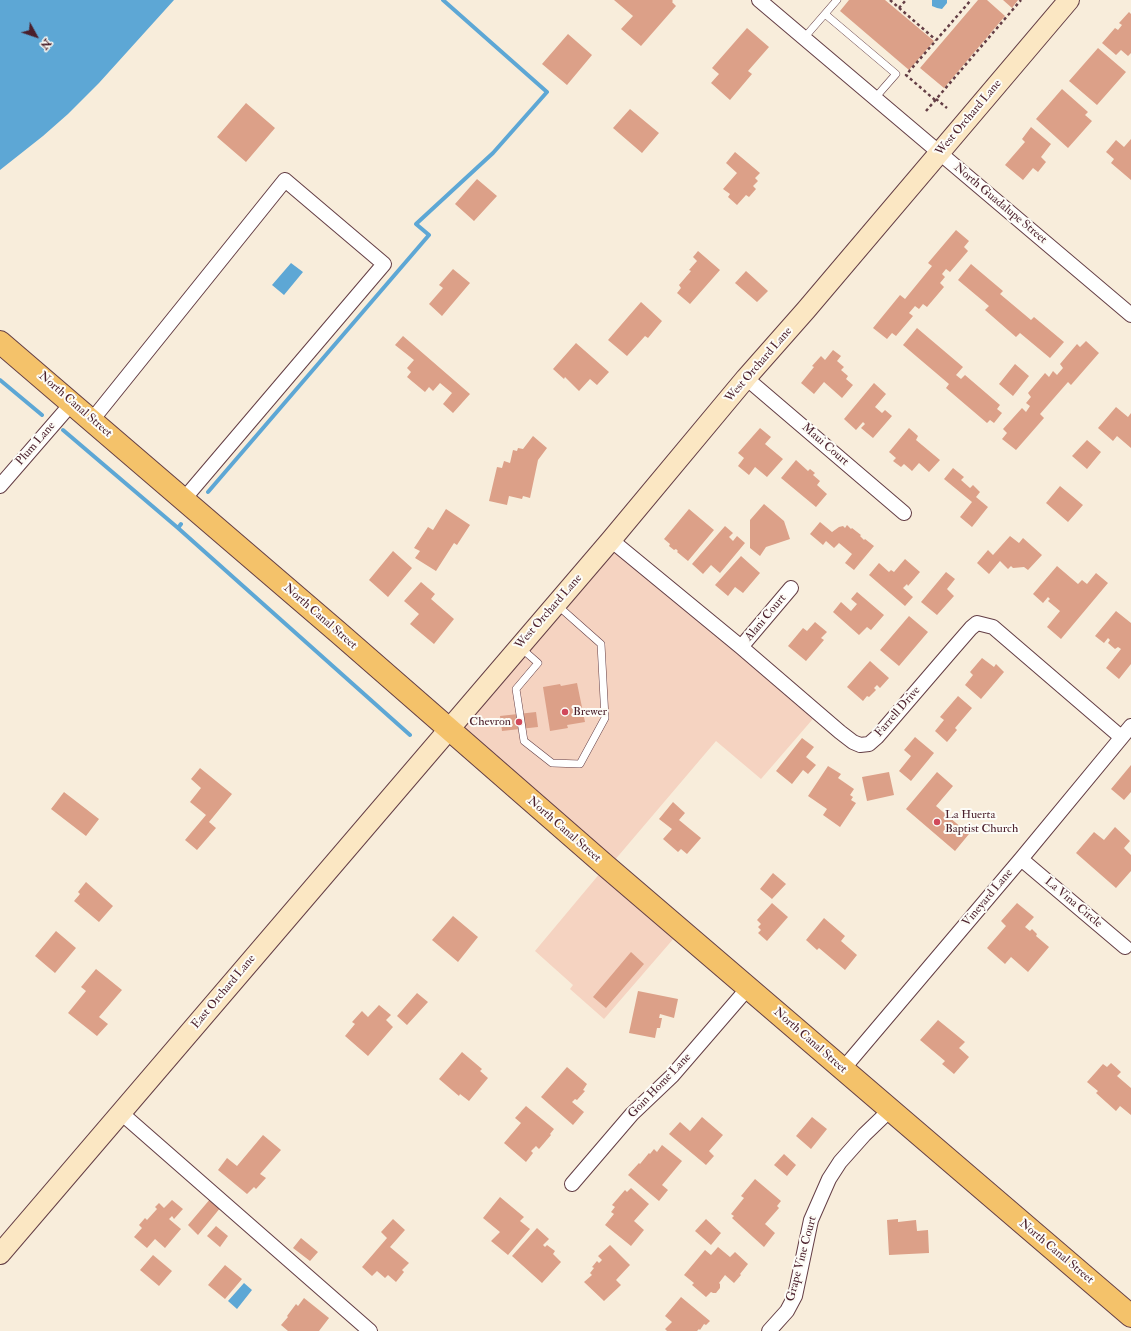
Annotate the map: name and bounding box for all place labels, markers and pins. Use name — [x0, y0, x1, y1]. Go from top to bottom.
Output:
place label: Brewer — [573, 705, 607, 719]
marker: Brewer — [560, 707, 570, 717]
place label: Chevron — [469, 715, 511, 729]
marker: Chevron — [514, 717, 524, 727]
place label: La Huerta Baptist Church — [945, 808, 1018, 836]
marker: La Huerta Baptist Church — [932, 817, 942, 827]

